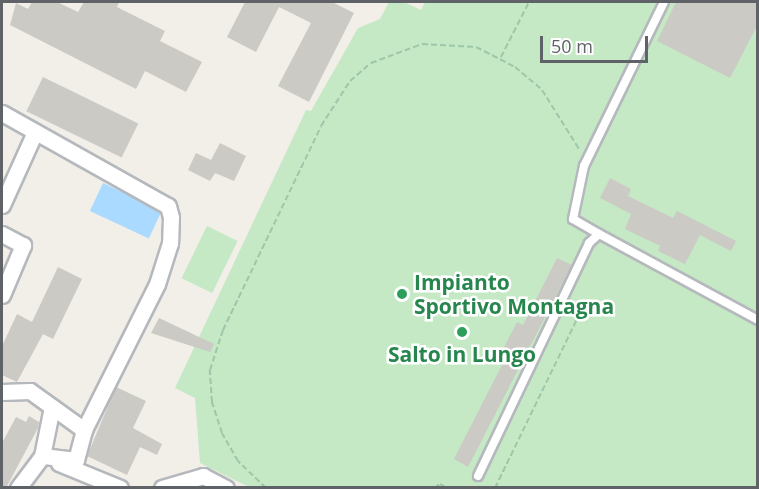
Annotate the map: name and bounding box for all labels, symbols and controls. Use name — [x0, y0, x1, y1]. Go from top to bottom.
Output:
scale bar — [543, 24, 651, 62]
text: 50 m — [551, 34, 593, 58]
place label: Impianto Sportivo Montagna — [414, 269, 614, 319]
marker: Impianto Sportivo Montagna — [395, 287, 409, 301]
marker: Salto in Lungo — [455, 325, 469, 339]
place label: Salto in Lungo — [388, 341, 536, 367]

